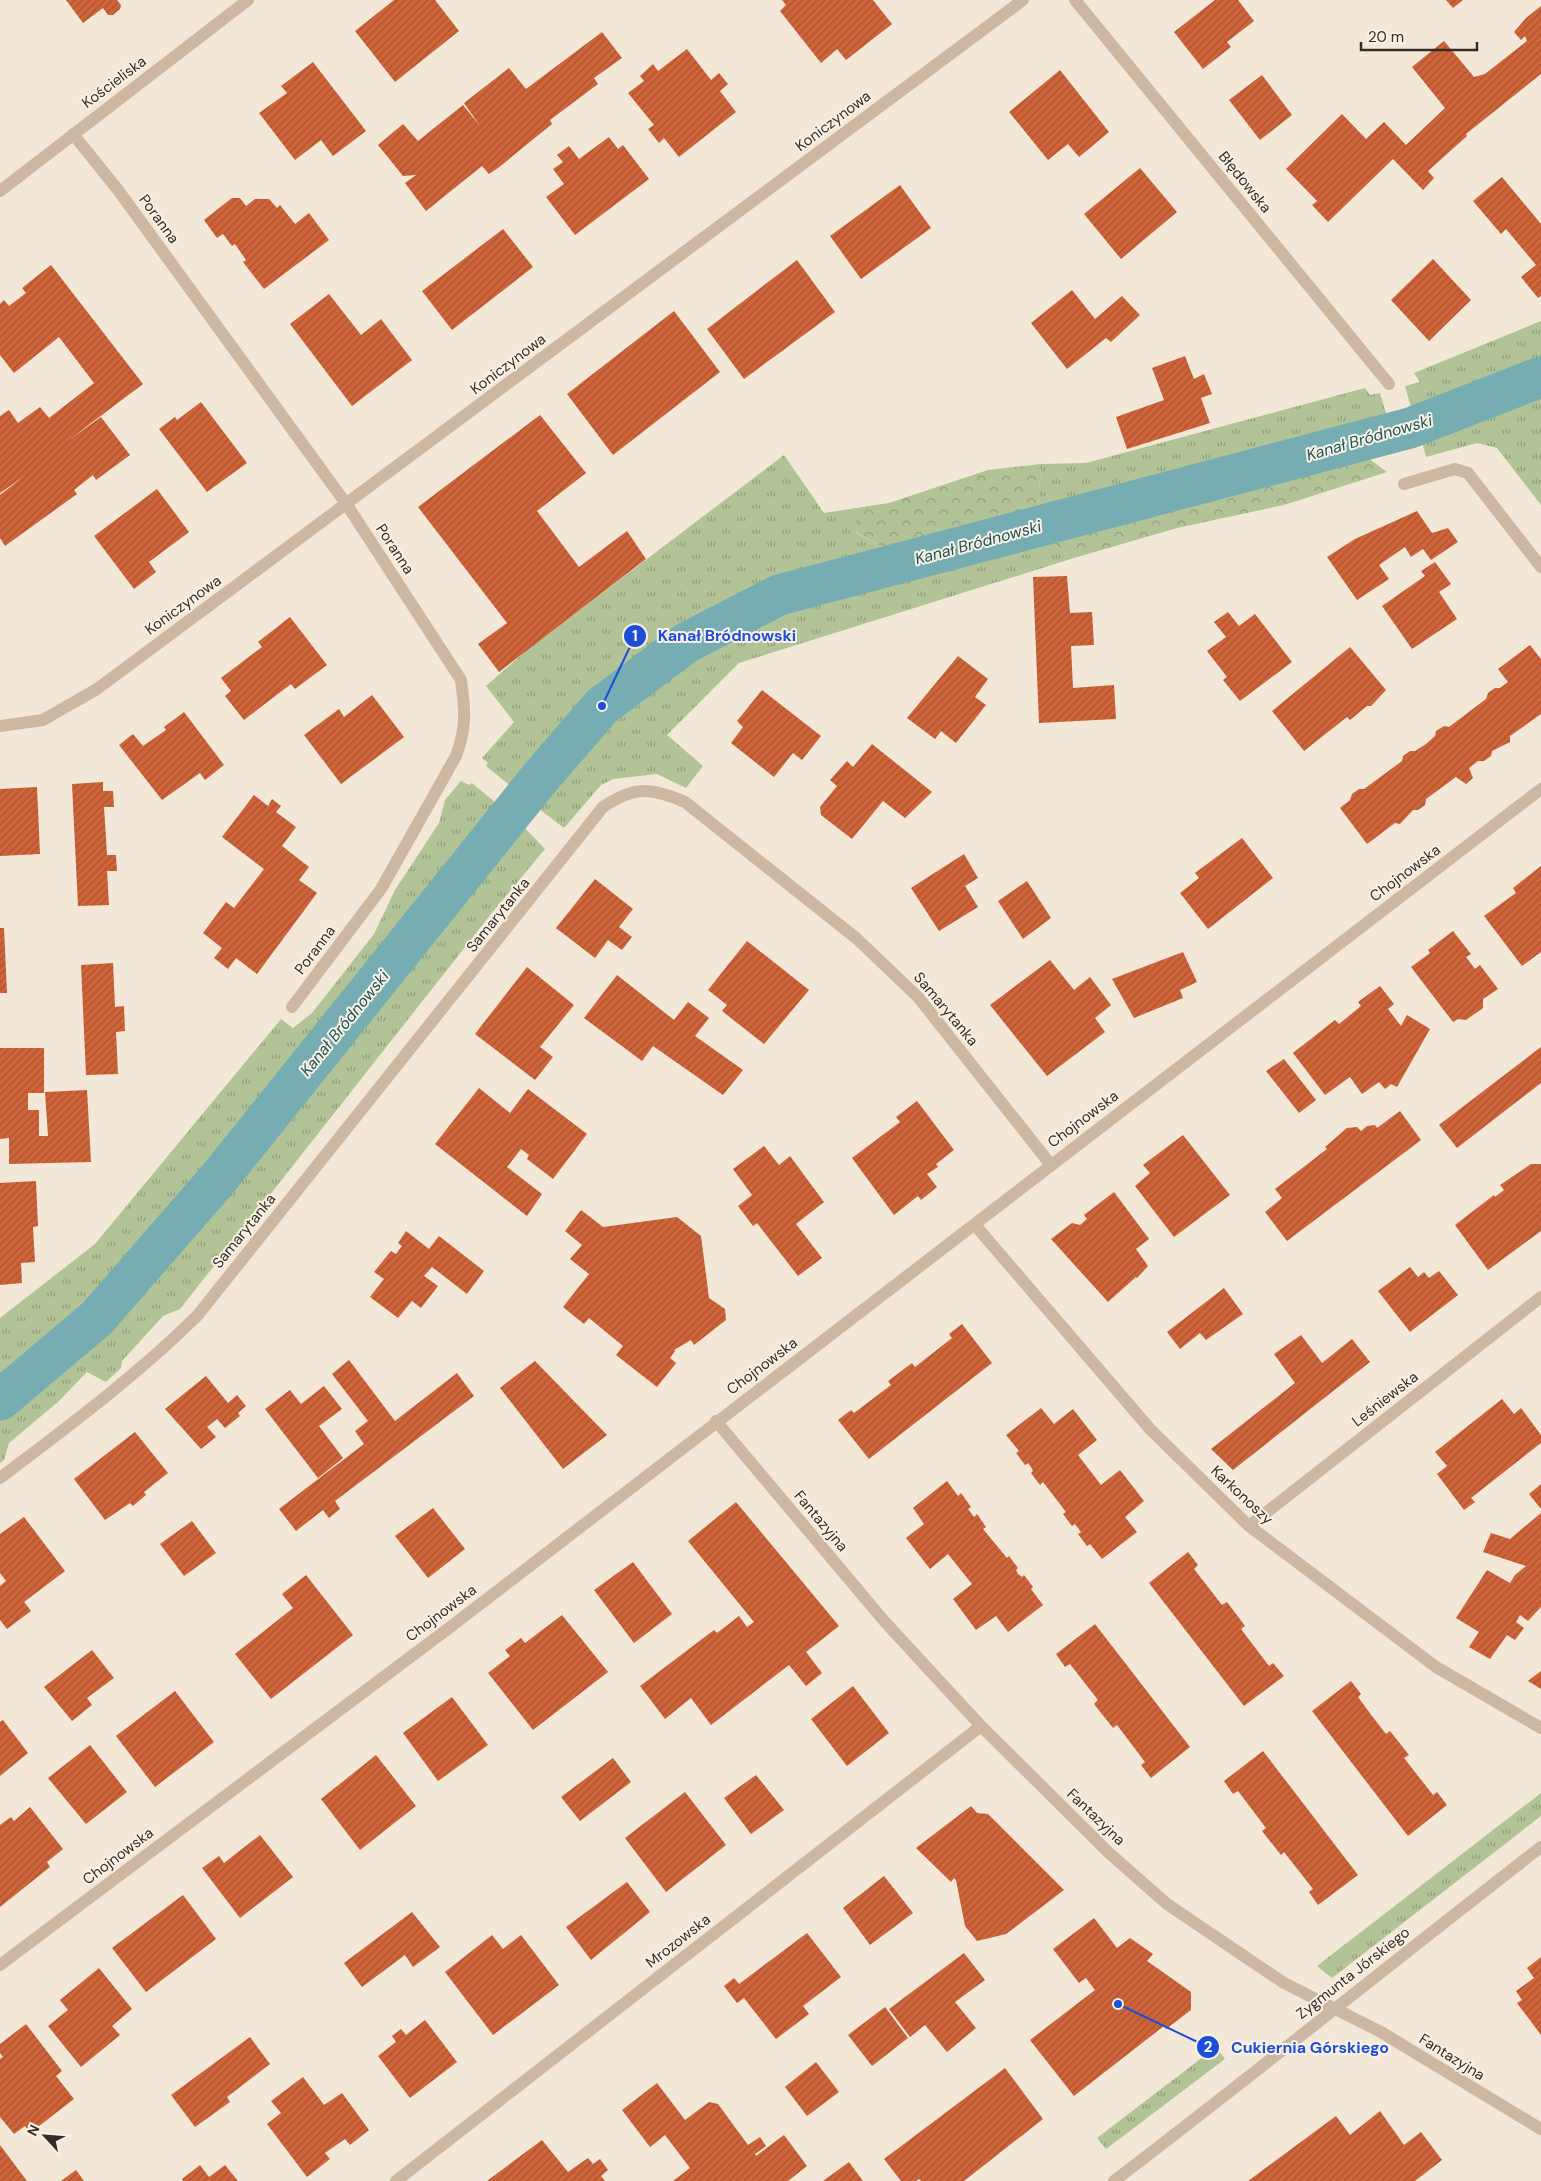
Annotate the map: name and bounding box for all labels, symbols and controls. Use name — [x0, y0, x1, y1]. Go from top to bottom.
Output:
scale bar — [1361, 20, 1477, 52]
text: 20 m — [1368, 27, 1404, 47]
street label: Kościeliska — [78, 51, 150, 113]
street label: Koniczynowa — [791, 86, 875, 156]
street label: Błędowska — [1214, 147, 1276, 217]
street label: Poranna — [134, 190, 184, 248]
street label: Koniczynowa — [466, 329, 550, 399]
water label: Kanał Bródnowski — [1304, 409, 1436, 465]
water label: Kanał Bródnowski — [913, 515, 1045, 569]
street label: Poranna — [371, 520, 419, 578]
street label: Koniczynowa — [141, 571, 225, 639]
callout: Kanał Bródnowski — [623, 620, 806, 651]
text: Kanał Bródnowski — [658, 625, 796, 646]
text: 1 — [632, 626, 638, 646]
street label: Chojnowska — [1366, 840, 1444, 906]
street label: Samarytanka — [462, 874, 534, 956]
street label: Poranna — [290, 922, 340, 978]
water label: Kanał Bródnowski — [295, 965, 394, 1080]
street label: Samarytanka — [909, 968, 983, 1050]
street label: Chojnowska — [1044, 1086, 1122, 1152]
street label: Samarytanka — [208, 1190, 280, 1272]
street label: Chojnowska — [723, 1333, 801, 1399]
street label: Leśniewska — [1348, 1367, 1422, 1431]
street label: Karkonoszy — [1207, 1461, 1278, 1529]
street label: Fantazyjna — [790, 1486, 852, 1556]
street label: Chojnowska — [402, 1580, 480, 1646]
street label: Fantazyjna — [1062, 1784, 1130, 1850]
street label: Chojnowska — [79, 1823, 157, 1889]
street label: Mrozowska — [642, 1909, 714, 1973]
street label: Zygmunta Jórskiego — [1292, 1922, 1414, 2024]
street label: Fantazyjna — [1415, 2029, 1489, 2085]
callout: Cukiernia Górskiego — [1196, 2032, 1399, 2063]
text: 2 — [1204, 2037, 1213, 2057]
text: Cukiernia Górskiego — [1231, 2037, 1389, 2058]
north arrow — [20, 2111, 70, 2161]
text: N — [23, 2122, 44, 2139]

